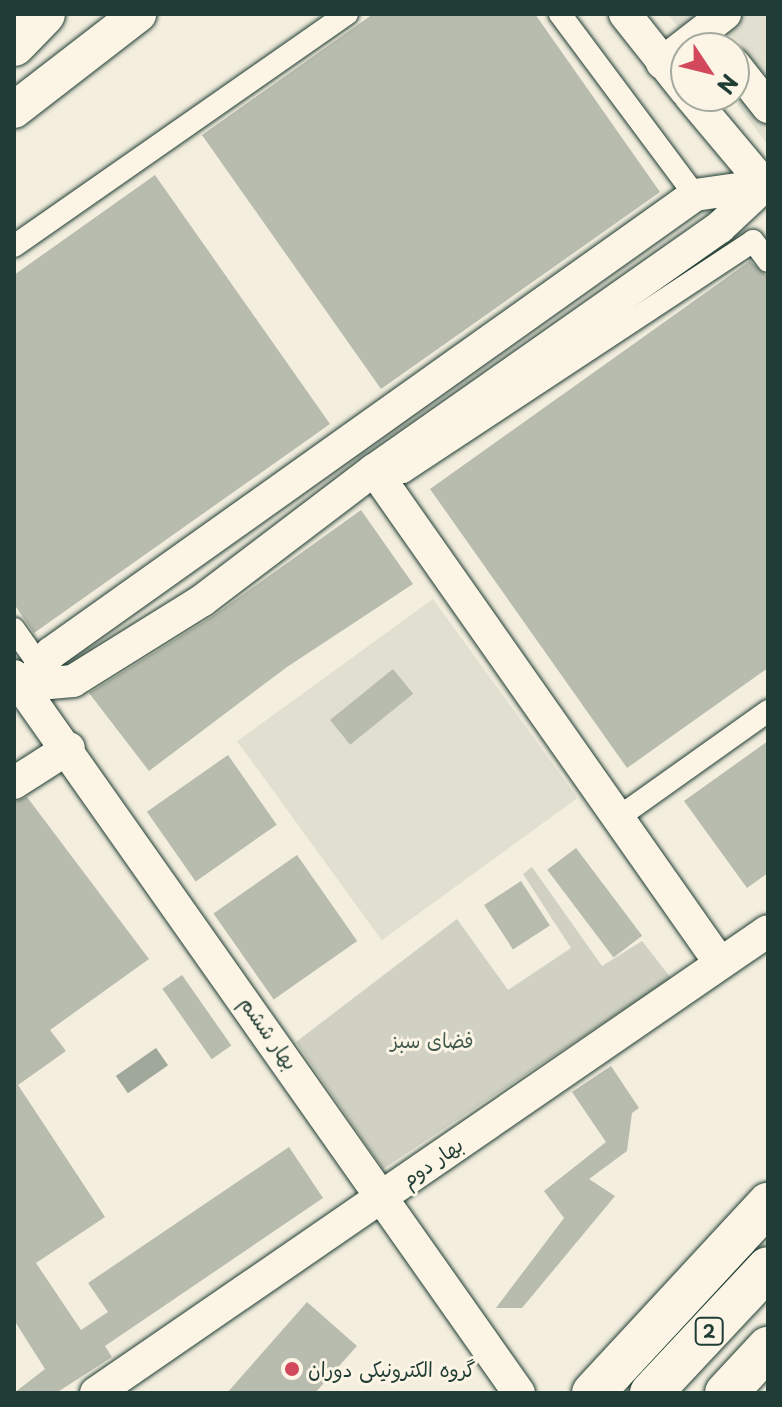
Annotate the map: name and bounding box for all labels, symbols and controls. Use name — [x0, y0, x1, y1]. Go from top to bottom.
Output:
north arrow — [670, 32, 750, 112]
text: N — [710, 68, 747, 102]
street label: بهار ششم — [235, 992, 303, 1074]
park label: فضای سبز — [391, 1028, 473, 1052]
street label: بهار دوم — [397, 1132, 467, 1192]
road number: 2 — [693, 1317, 725, 1345]
place label: گروه الکترونیکی دوران — [308, 1357, 476, 1381]
marker: گروه الکترونیکی دوران — [283, 1360, 301, 1378]

